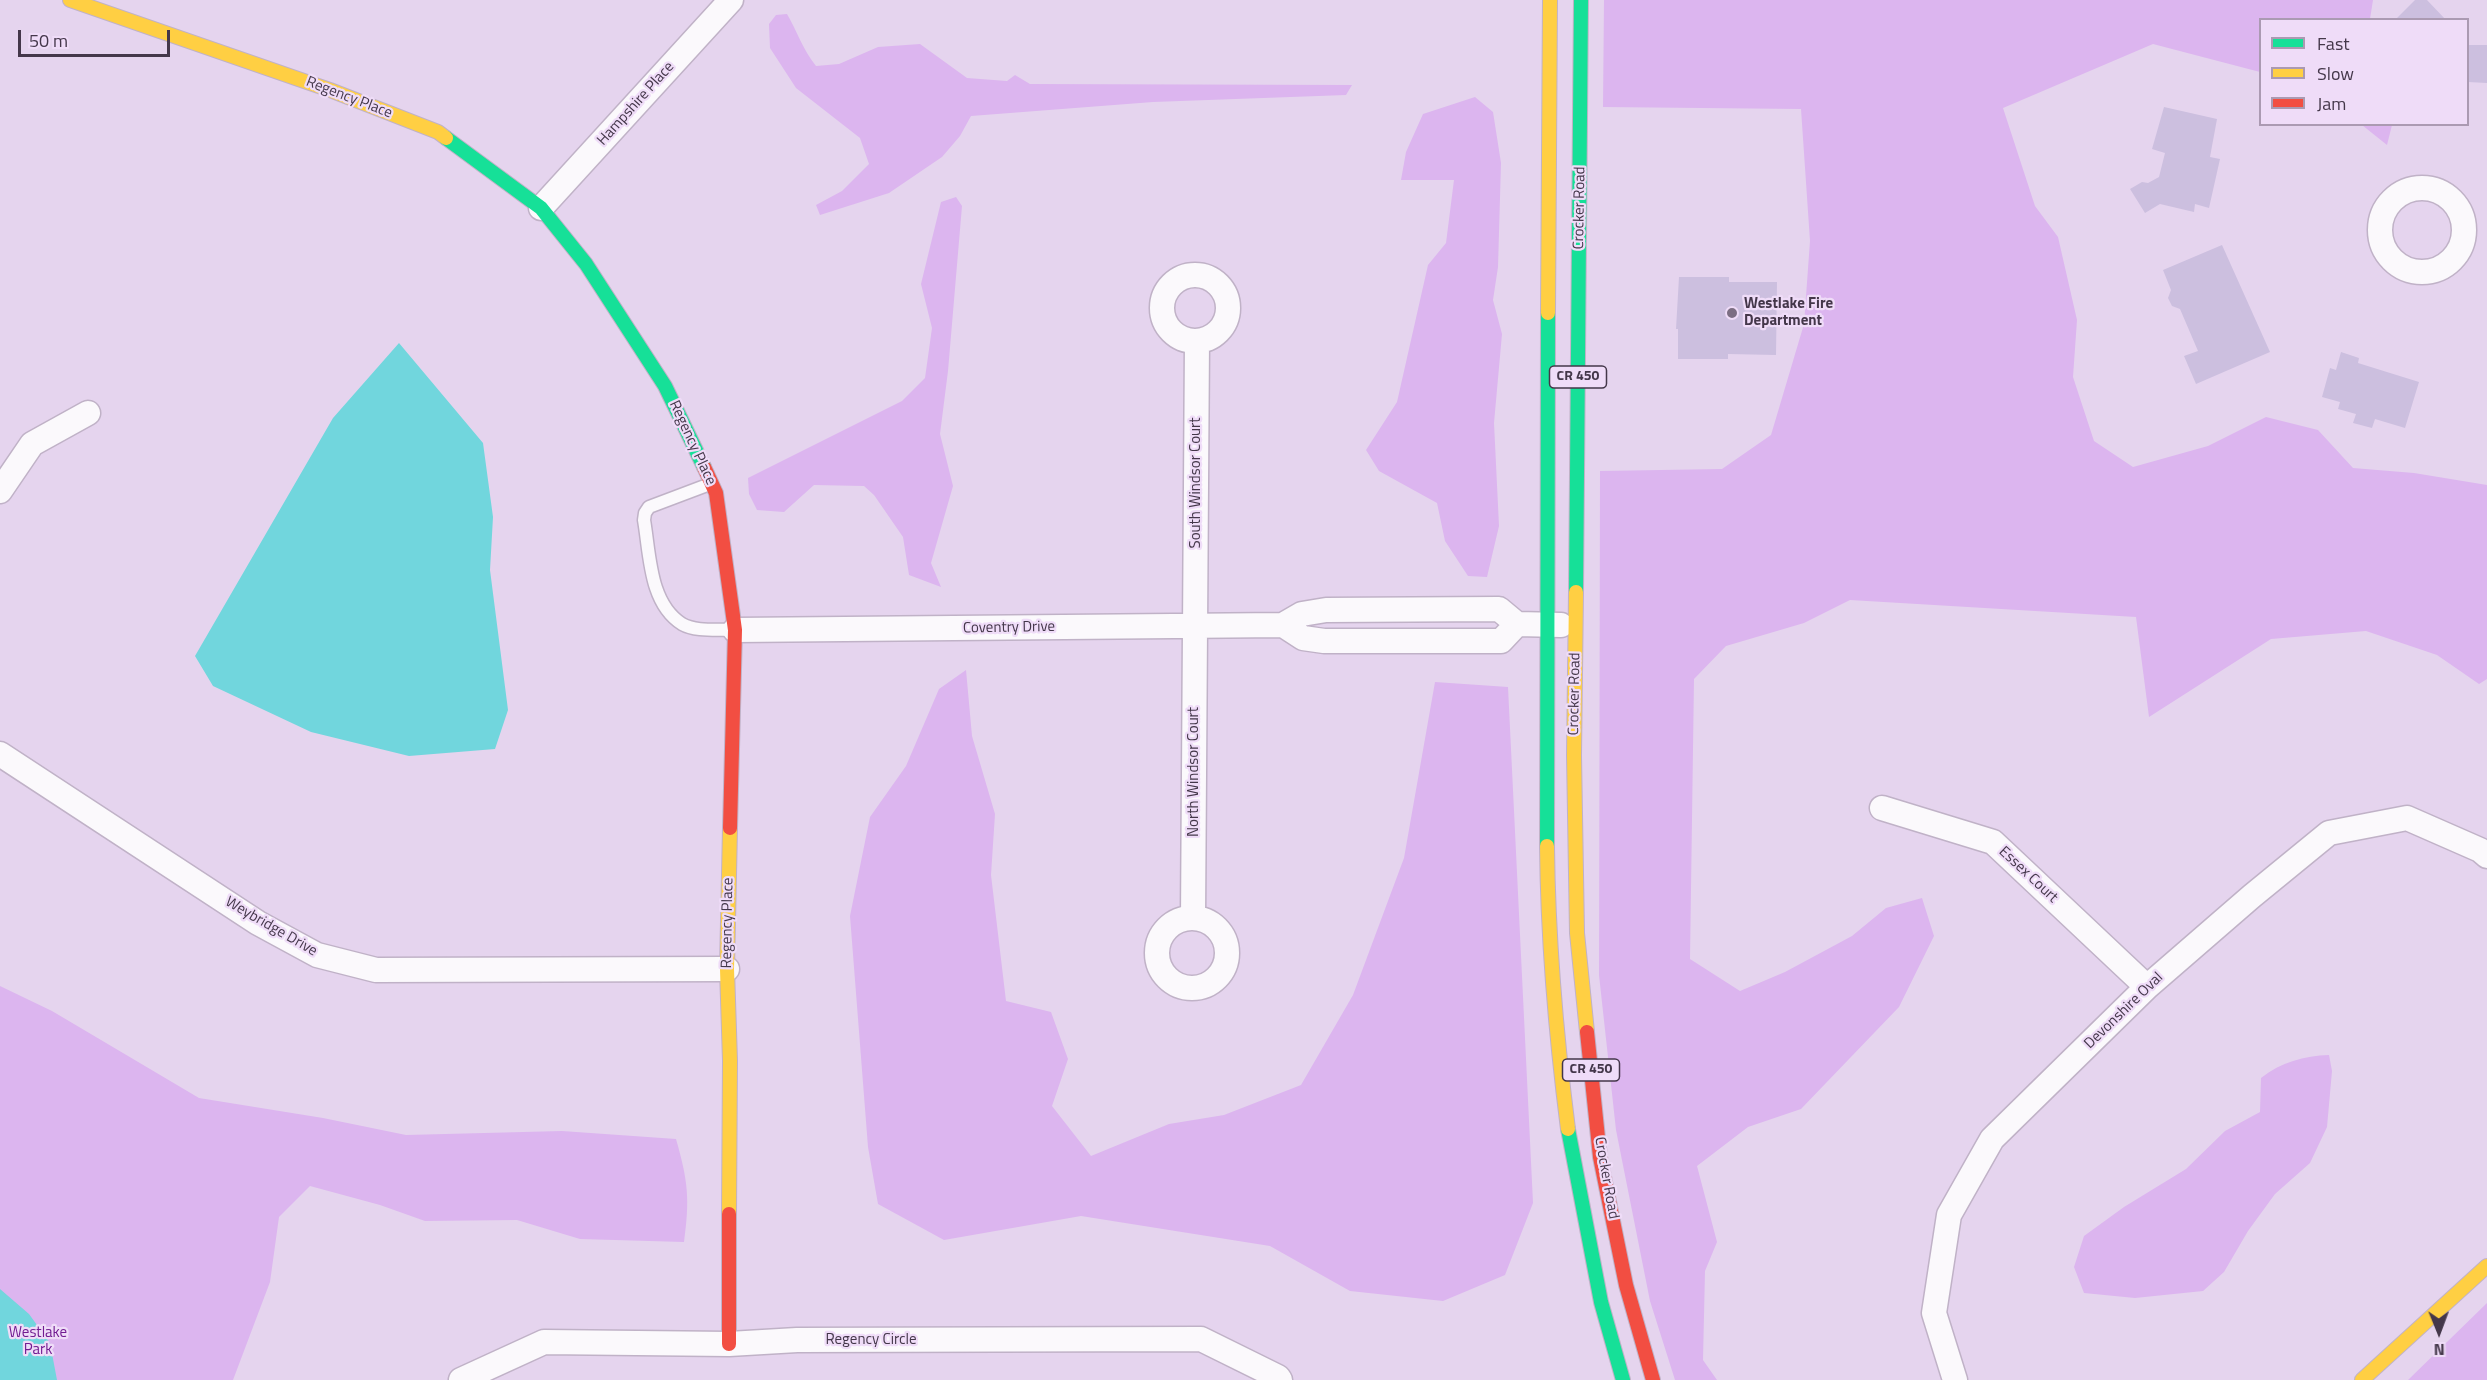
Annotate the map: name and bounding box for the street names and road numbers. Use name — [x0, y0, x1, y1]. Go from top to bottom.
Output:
street label: Hampshire Place — [594, 59, 678, 149]
street label: Regency Place — [303, 73, 395, 123]
street label: Crocker Road — [1570, 166, 1590, 250]
road number: CR 450 — [1550, 366, 1606, 388]
street label: Regency Place — [665, 398, 719, 488]
street label: South Windsor Court — [1187, 418, 1205, 548]
street label: Coventry Drive — [963, 618, 1055, 638]
street label: Crocker Road — [1565, 652, 1585, 736]
street label: North Windsor Court — [1185, 707, 1203, 837]
street label: Essex Court — [1995, 843, 2061, 907]
street label: Regency Place — [718, 877, 738, 969]
street label: Weybridge Drive — [222, 893, 320, 961]
street label: Devonshire Oval — [2081, 969, 2167, 1053]
road number: CR 450 — [1562, 1059, 1620, 1081]
street label: Crocker Road — [1590, 1136, 1622, 1220]
street label: Regency Circle — [825, 1331, 917, 1349]

